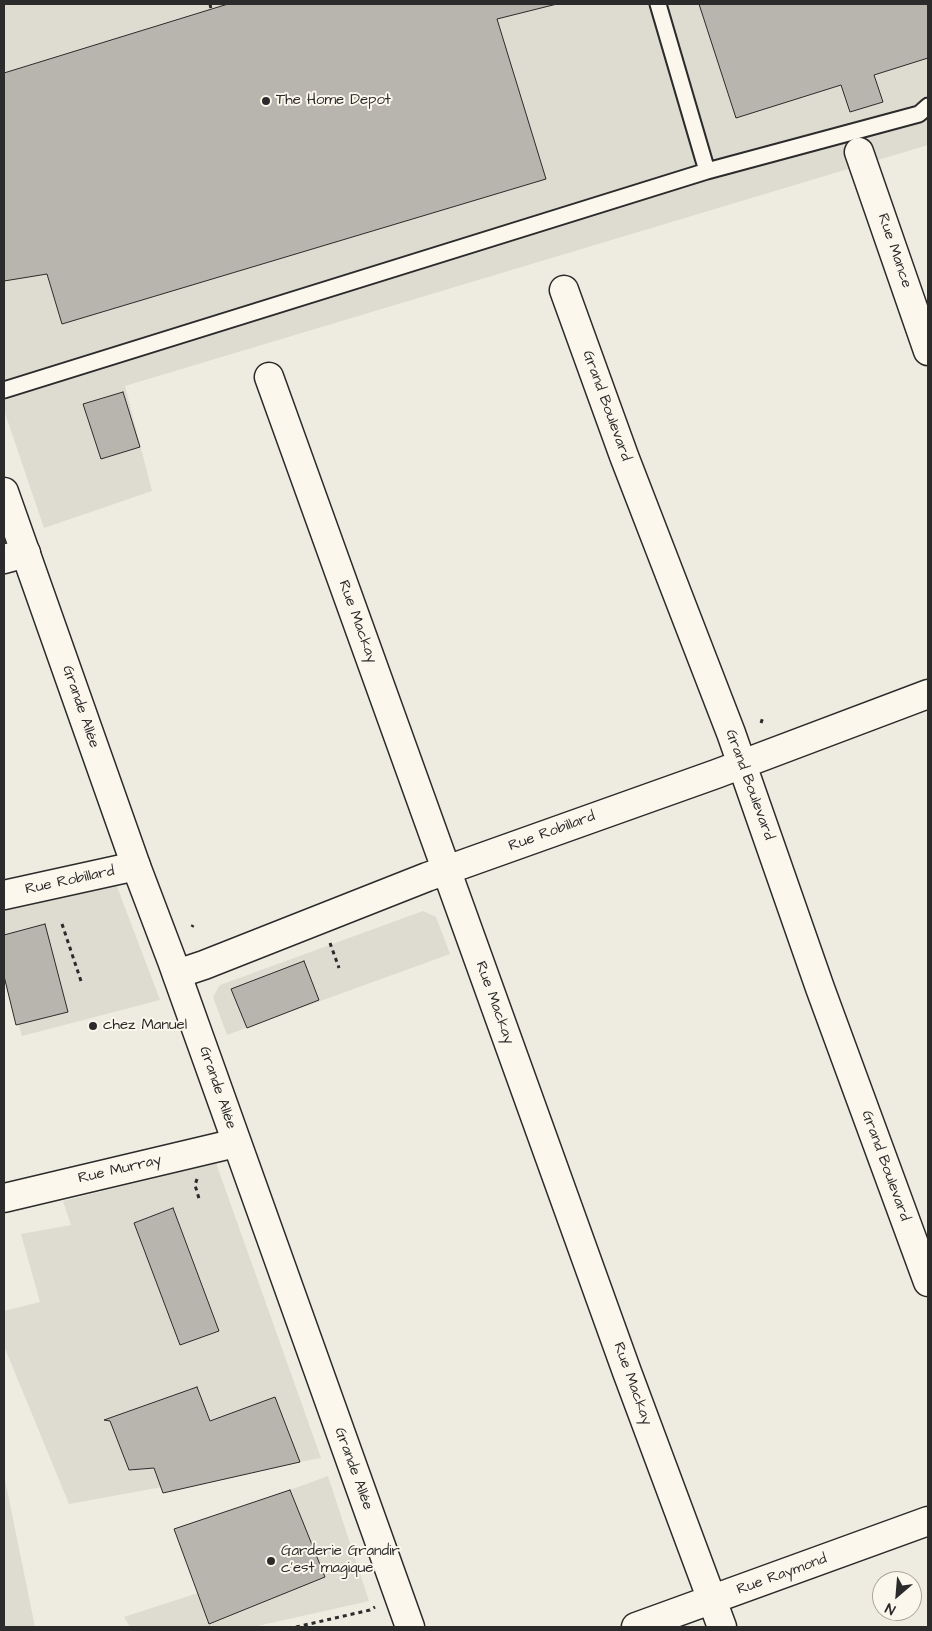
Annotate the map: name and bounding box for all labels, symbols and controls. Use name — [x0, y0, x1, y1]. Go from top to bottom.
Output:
place label: The Home Depot — [276, 92, 391, 110]
marker: The Home Depot — [260, 95, 272, 107]
street label: Rue Mance — [873, 211, 915, 291]
street label: Grand Boulevard — [578, 348, 634, 464]
street label: Rue Mackay — [334, 578, 380, 666]
street label: Grande Allée — [57, 663, 103, 751]
street label: Grand Boulevard — [721, 727, 777, 843]
street label: Rue Robillard — [506, 808, 598, 856]
street label: Rue Robillard — [24, 863, 116, 899]
street label: Rue Mackay — [471, 959, 517, 1047]
place label: chez Manuel — [103, 1017, 187, 1035]
marker: chez Manuel — [87, 1020, 99, 1032]
street label: Grande Allée — [194, 1044, 240, 1132]
street label: Grand Boulevard — [857, 1108, 913, 1224]
street label: Rue Murray — [77, 1152, 163, 1188]
street label: Rue Mackay — [609, 1340, 655, 1428]
street label: Grande Allée — [330, 1425, 376, 1513]
place label: Garderie Grandir c'est magique — [281, 1543, 400, 1578]
street label: Rue Raymond — [735, 1550, 829, 1600]
marker: Garderie Grandir c'est magique — [265, 1555, 277, 1567]
north arrow — [872, 1571, 922, 1621]
text: N — [882, 1598, 899, 1619]

